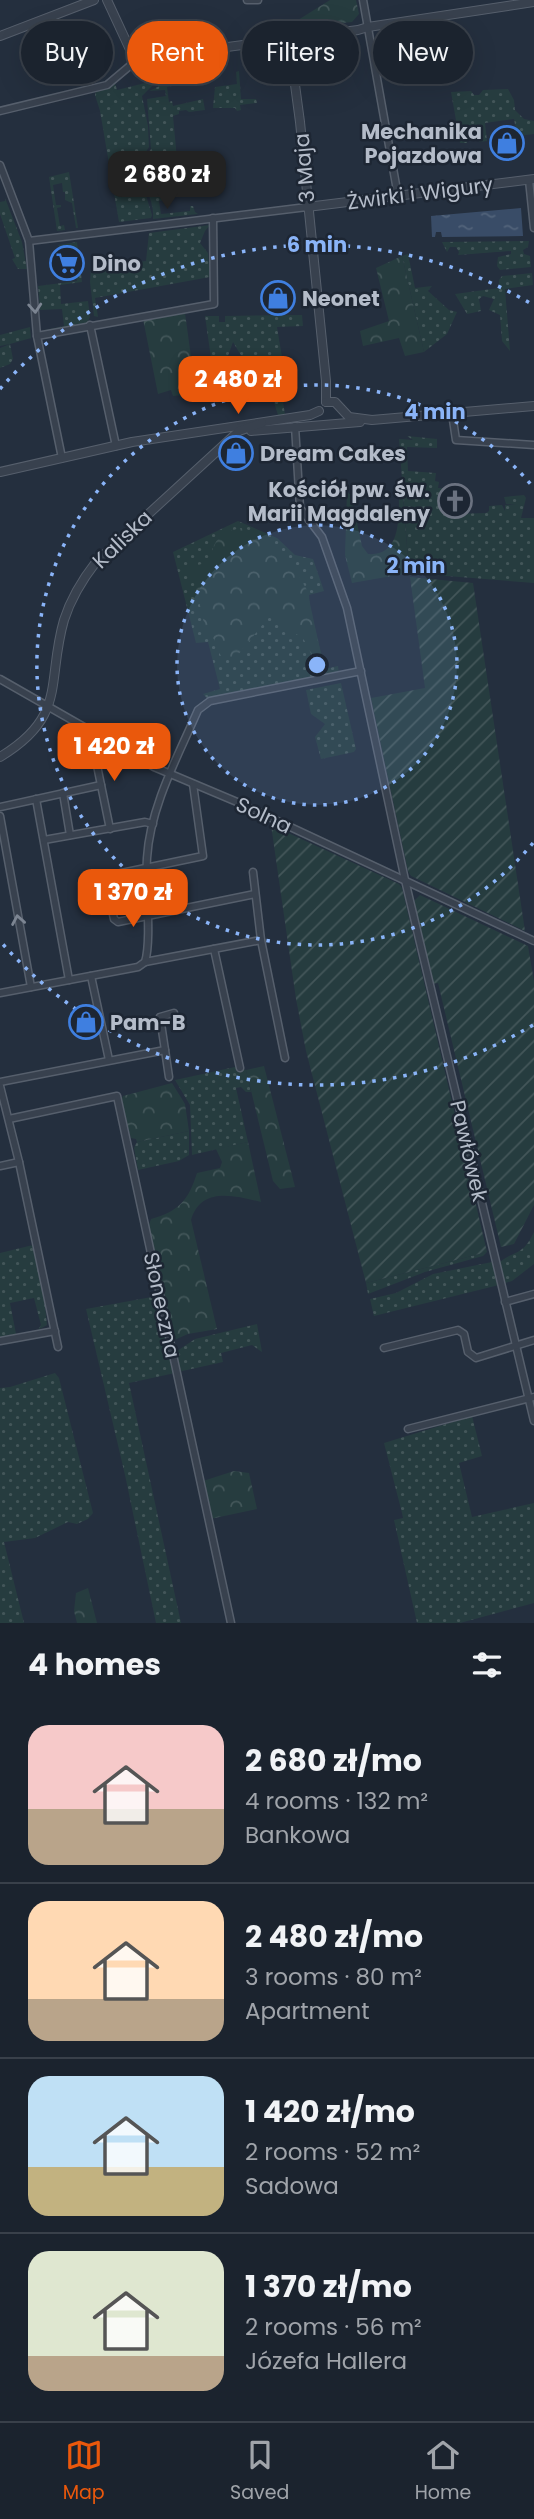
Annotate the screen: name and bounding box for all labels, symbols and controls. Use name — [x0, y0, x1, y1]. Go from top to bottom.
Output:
chip: Buy — [21, 21, 113, 84]
chip: Rent — [127, 21, 228, 84]
chip: Filters — [242, 21, 359, 84]
chip: New — [373, 21, 473, 84]
place label: Mechanika Pojazdowa — [361, 117, 482, 170]
shop icon: Mechanika Pojazdowa — [488, 124, 526, 162]
street label: 3 Maja — [287, 132, 321, 204]
pin: 2 680 zł — [95, 152, 239, 211]
text: 2 680 zł — [124, 158, 210, 190]
street label: Żwirki i Wigury — [345, 170, 495, 216]
text: 6 min — [287, 230, 347, 259]
supermarket icon: Dino — [48, 244, 86, 282]
place label: Dino — [92, 249, 141, 278]
shop icon: Neonet — [259, 279, 297, 317]
place label: Neonet — [302, 284, 380, 313]
one-way arrow — [27, 303, 42, 314]
pin: 2 480 zł — [166, 356, 310, 416]
text: 2 480 zł — [194, 363, 282, 395]
text: 4 min — [404, 397, 466, 426]
shop icon: Dream Cakes — [217, 434, 255, 472]
place label: Dream Cakes — [260, 439, 406, 468]
place label: Kościół pw. św. Marii Magdaleny — [248, 475, 431, 528]
church icon: Kościół pw. św. Marii Magdaleny — [436, 482, 474, 520]
street label: Kaliska — [86, 503, 158, 575]
text: 2 min — [386, 551, 446, 580]
centre of rings — [305, 653, 329, 677]
pin: 1 420 zł — [42, 724, 186, 783]
text: 1 420 zł — [74, 730, 154, 762]
street label: Solna — [231, 789, 297, 841]
pin: 1 370 zł — [61, 870, 205, 929]
text: 1 370 zł — [94, 876, 172, 908]
one-way arrow — [12, 914, 27, 926]
shop icon: Pam-B — [67, 1003, 105, 1041]
place label: Pam-B — [110, 1008, 186, 1037]
street label: Pawłówek — [443, 1097, 495, 1205]
street label: Słoneczna — [137, 1249, 187, 1361]
text: 4 homes — [28, 1643, 161, 1686]
icon: filters — [468, 1646, 506, 1684]
text: 2 680 zł/mo — [245, 1739, 422, 1782]
icon: home — [84, 1753, 168, 1837]
text: 4 rooms · 132 m² — [245, 1785, 428, 1817]
text: Bankowa — [245, 1819, 350, 1851]
text: 2 480 zł/mo — [245, 1915, 423, 1958]
icon: home — [84, 1929, 168, 2013]
text: 3 rooms · 80 m² — [245, 1961, 422, 1993]
text: Apartment — [245, 1995, 370, 2027]
text: 1 420 zł/mo — [245, 2090, 415, 2133]
icon: home — [84, 2104, 168, 2188]
text: 2 rooms · 52 m² — [245, 2136, 420, 2168]
text: Sadowa — [245, 2170, 339, 2202]
text: 1 370 zł/mo — [245, 2265, 412, 2308]
icon: home — [84, 2279, 168, 2363]
text: 2 rooms · 56 m² — [245, 2311, 422, 2343]
text: Józefa Hallera — [245, 2345, 407, 2377]
tab: Map — [63, 2436, 105, 2507]
tab: Saved — [230, 2436, 289, 2507]
tab: Home — [415, 2436, 471, 2507]

